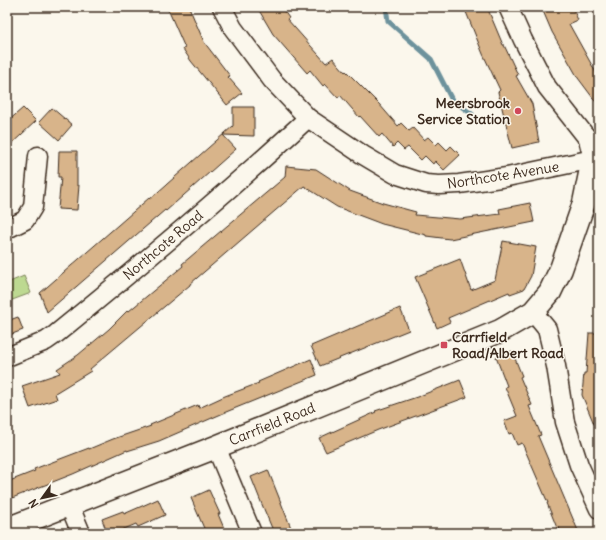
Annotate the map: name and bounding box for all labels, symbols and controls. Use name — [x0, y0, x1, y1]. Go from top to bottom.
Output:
place label: Meersbrook Service Station — [417, 94, 510, 128]
marker: Meersbrook Service Station — [513, 106, 523, 116]
street label: Northcote Avenue — [446, 157, 560, 193]
street label: Northcote Road — [119, 206, 207, 284]
place label: Carrfield Road/Albert Road — [452, 328, 565, 362]
marker: Carrfield Road/Albert Road — [439, 340, 449, 350]
street label: Carrfield Road — [226, 399, 318, 449]
north arrow — [22, 478, 62, 518]
text: N — [26, 496, 42, 510]

